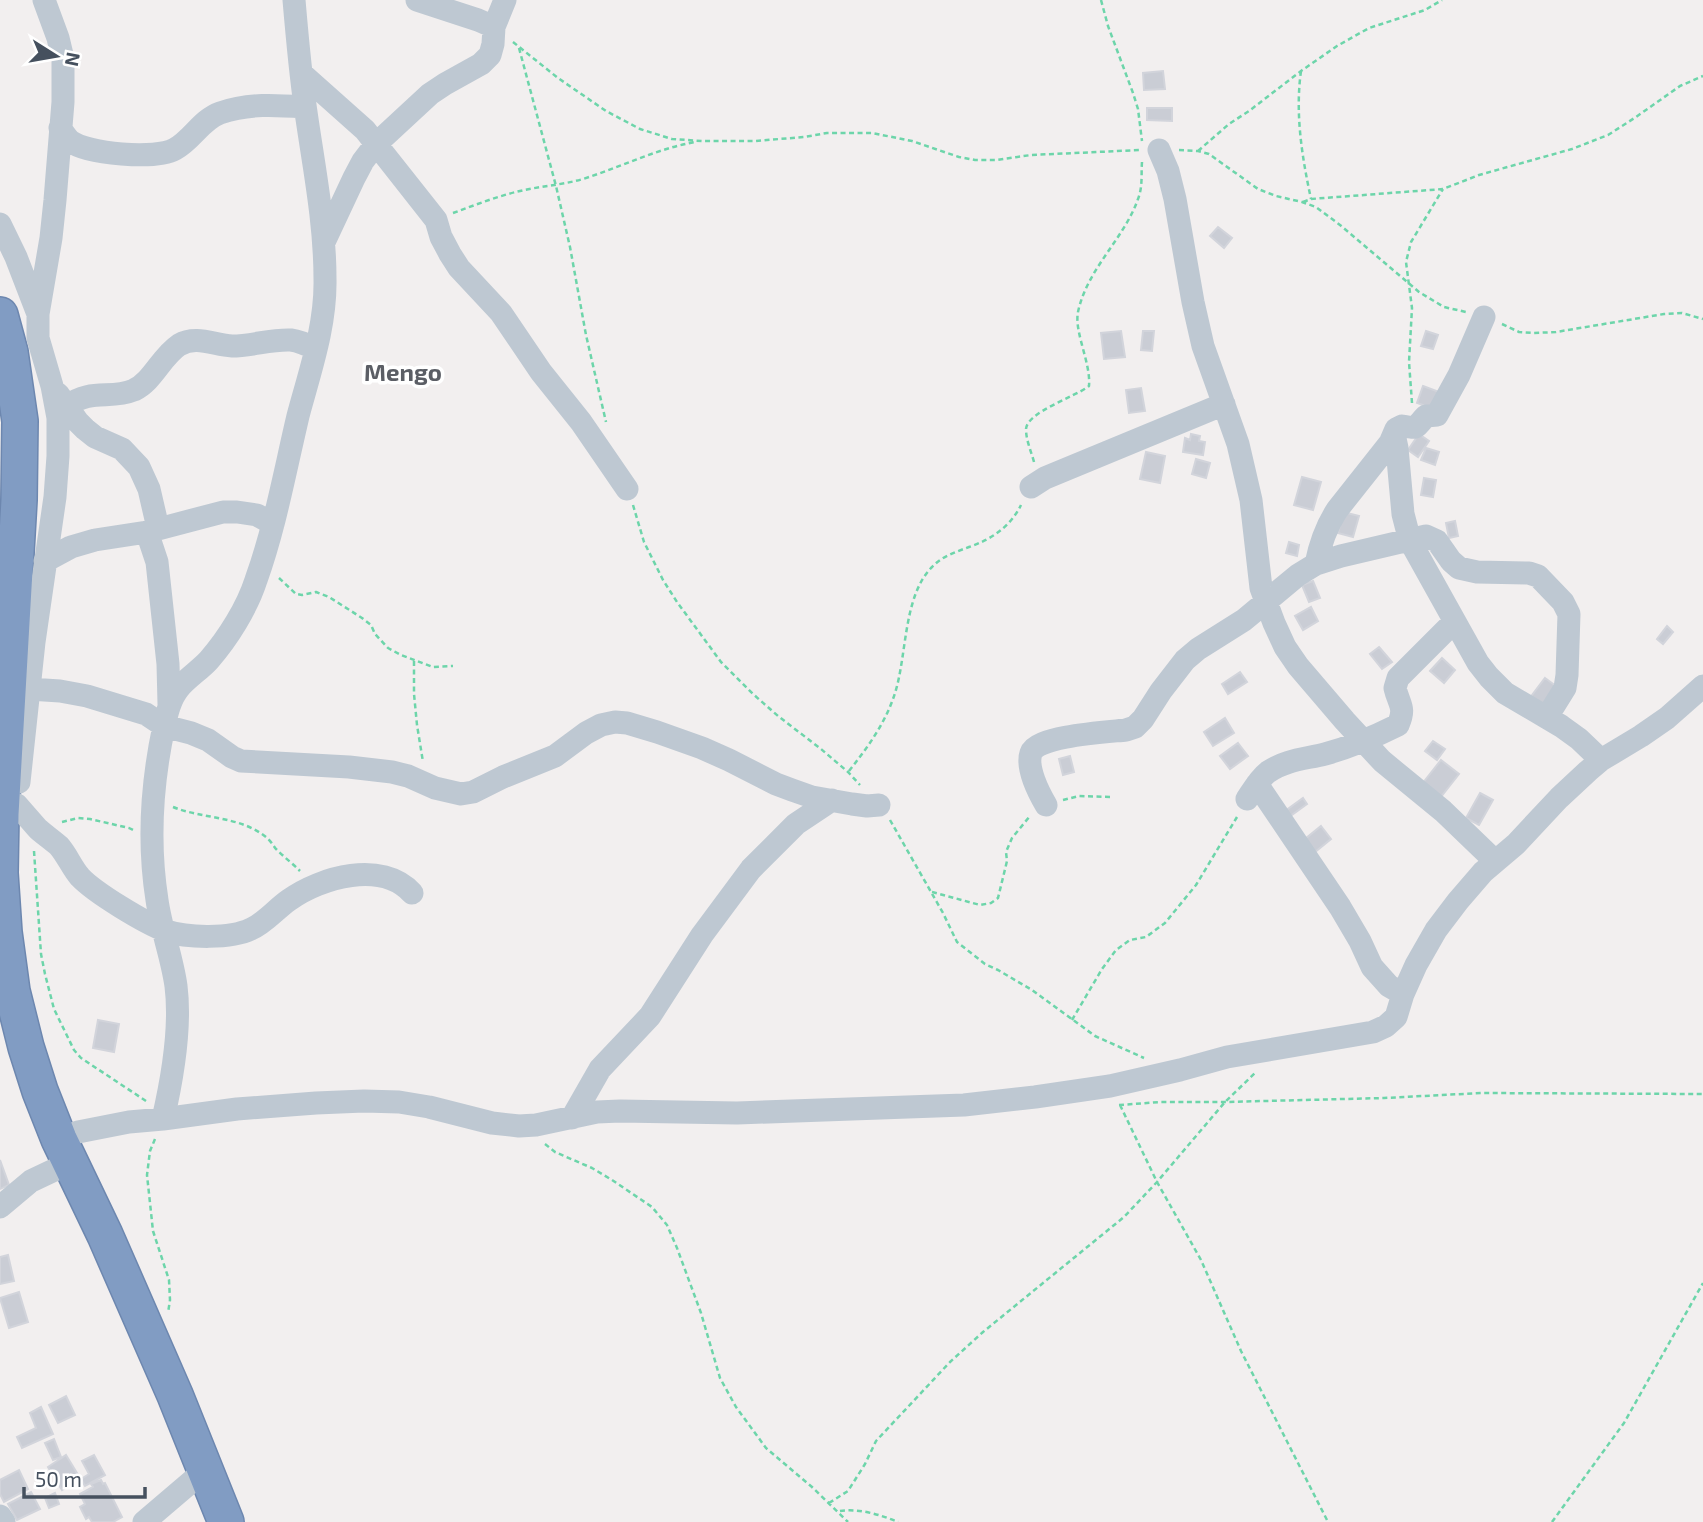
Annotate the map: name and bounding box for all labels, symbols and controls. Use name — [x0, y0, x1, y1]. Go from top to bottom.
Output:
north arrow — [21, 21, 91, 91]
text: N — [61, 50, 86, 68]
district label: Mengo — [364, 357, 442, 386]
scale bar — [24, 1456, 145, 1500]
text: 50 m — [35, 1466, 82, 1491]

